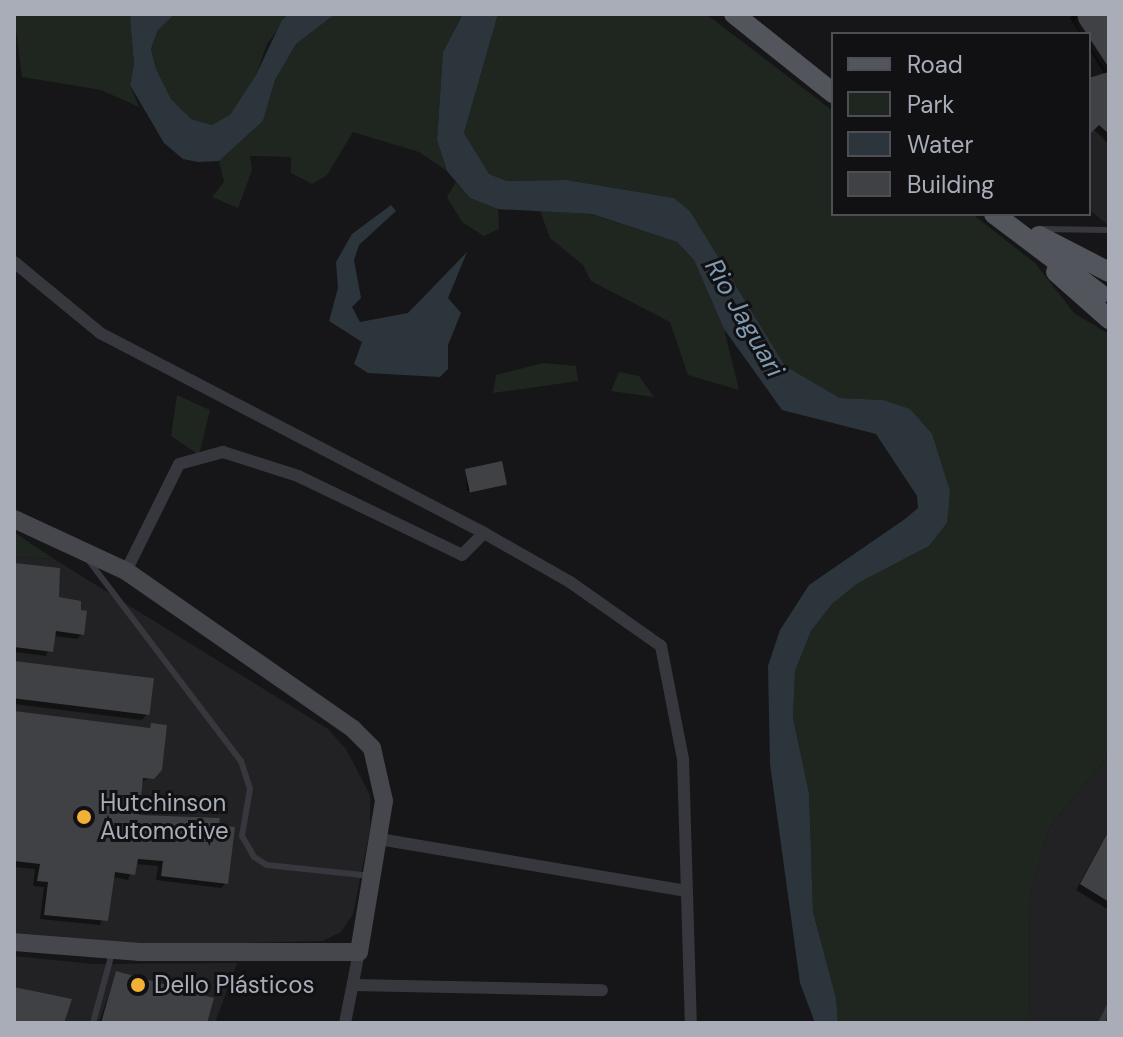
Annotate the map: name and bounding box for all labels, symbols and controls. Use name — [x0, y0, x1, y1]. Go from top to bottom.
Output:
legend — [831, 32, 1091, 216]
text: Road — [907, 49, 963, 80]
text: Park — [907, 89, 954, 120]
text: Water — [907, 129, 973, 160]
text: Building — [907, 169, 994, 200]
water label: Rio Jaguari — [698, 253, 790, 383]
place label: Hutchinson Automotive — [100, 789, 229, 845]
marker: Hutchinson Automotive — [75, 808, 93, 826]
place label: Dello Plásticos — [154, 971, 314, 999]
marker: Dello Plásticos — [129, 976, 147, 994]

